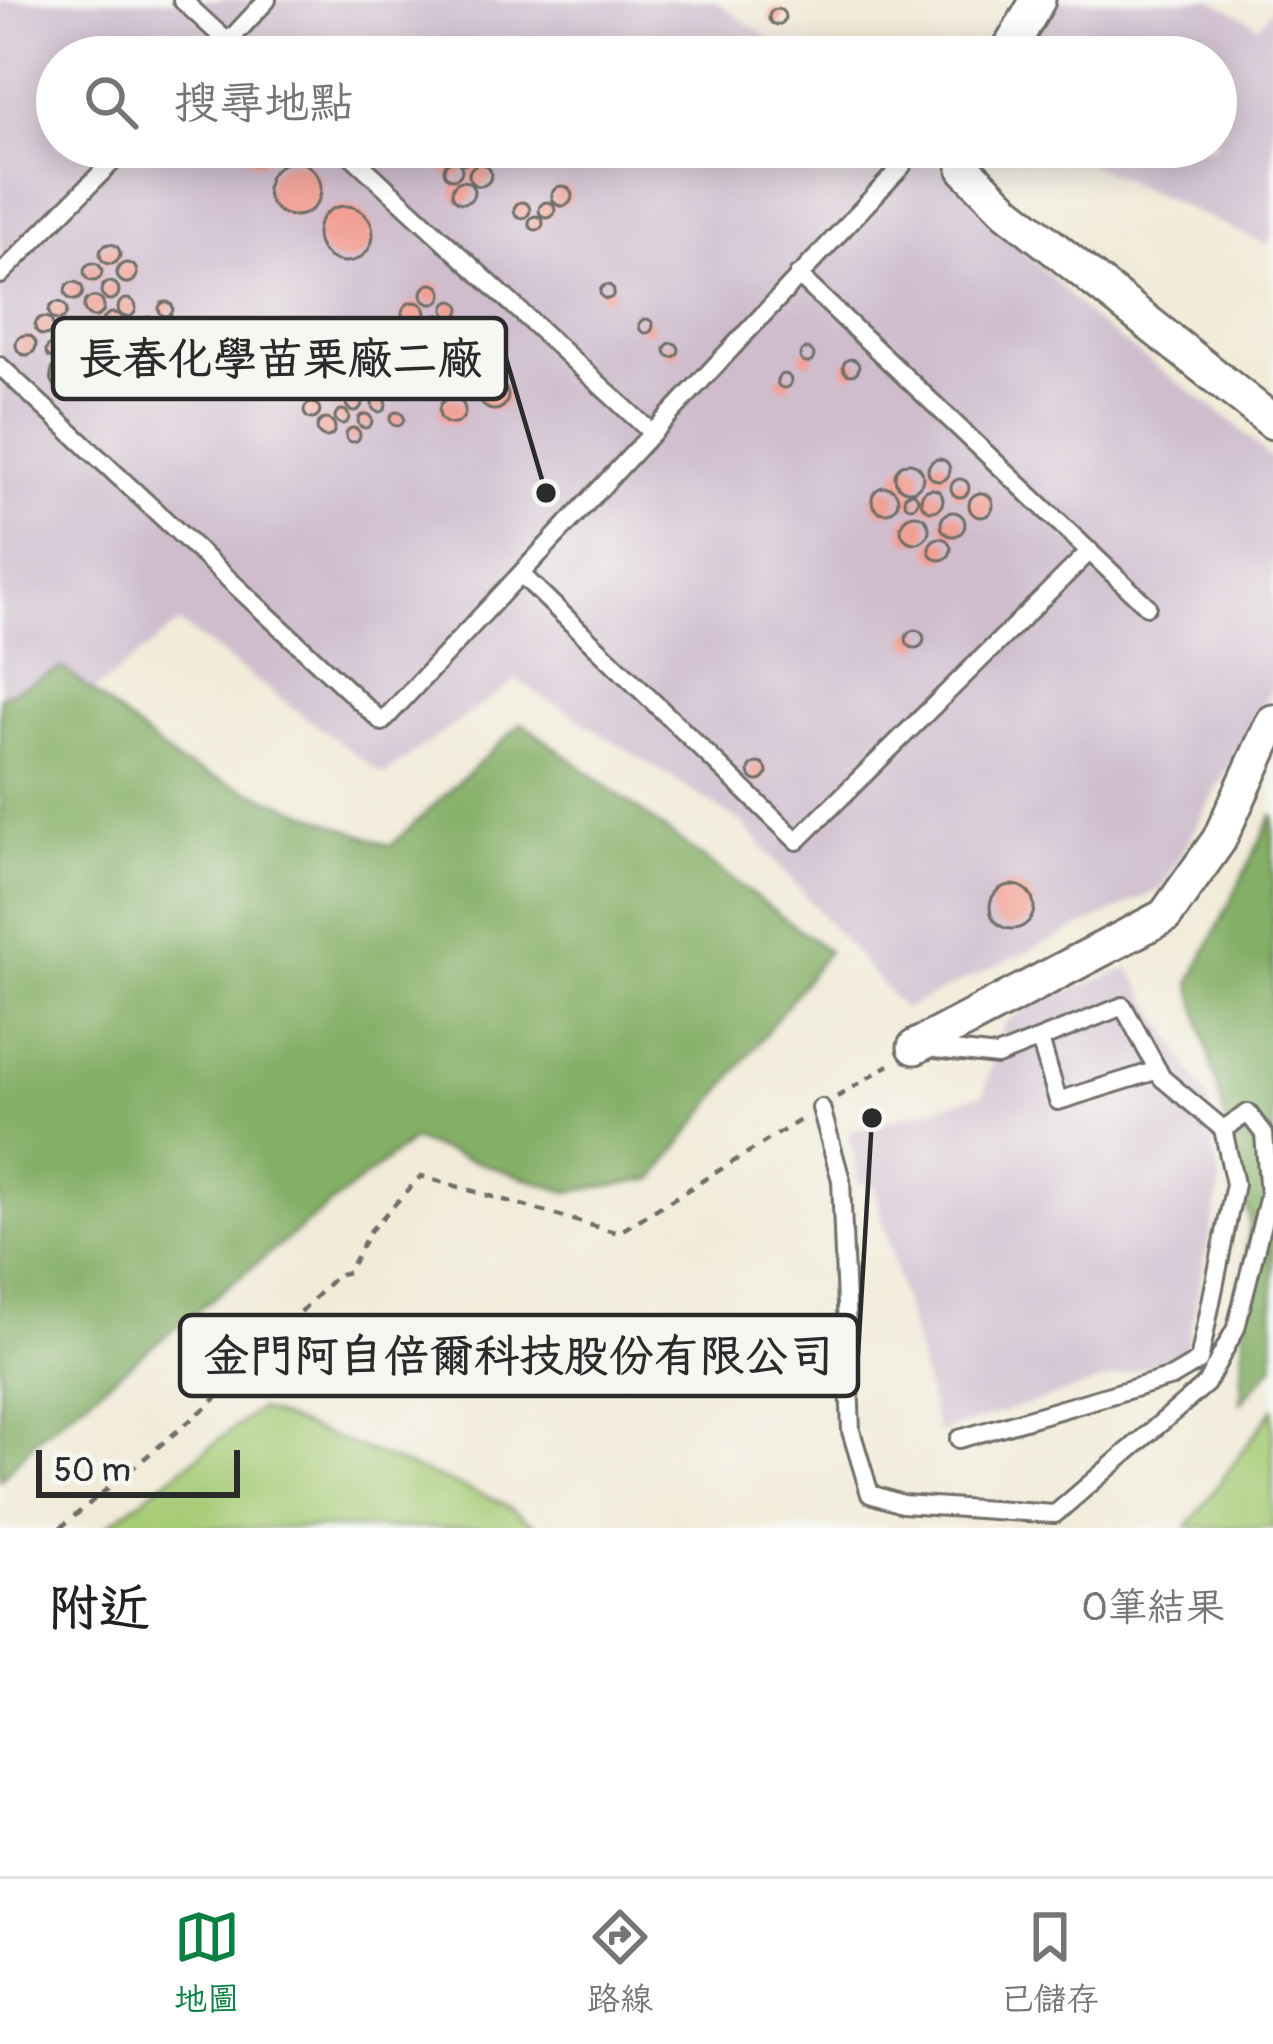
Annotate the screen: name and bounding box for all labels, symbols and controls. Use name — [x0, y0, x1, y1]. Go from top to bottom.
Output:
search box — [36, 36, 1237, 168]
icon: search — [78, 69, 144, 135]
text: 搜尋地點 — [174, 76, 354, 132]
callout: 長春化學苗栗廠二廠 — [53, 318, 506, 399]
text: 長春化學苗栗廠二廠 — [77, 332, 483, 388]
callout: 金門阿自倍爾科技股份有限公司 — [180, 1315, 858, 1396]
text: 金門阿自倍爾科技股份有限公司 — [204, 1329, 834, 1385]
scale bar — [36, 1444, 240, 1497]
text: 50 m — [54, 1450, 131, 1491]
text: 附近 — [48, 1577, 150, 1641]
text: 0筆結果 — [1081, 1583, 1225, 1632]
tab: 地圖 — [174, 1904, 240, 2020]
tab: 路線 — [587, 1904, 653, 2020]
tab: 已儲存 — [1000, 1904, 1099, 2020]

